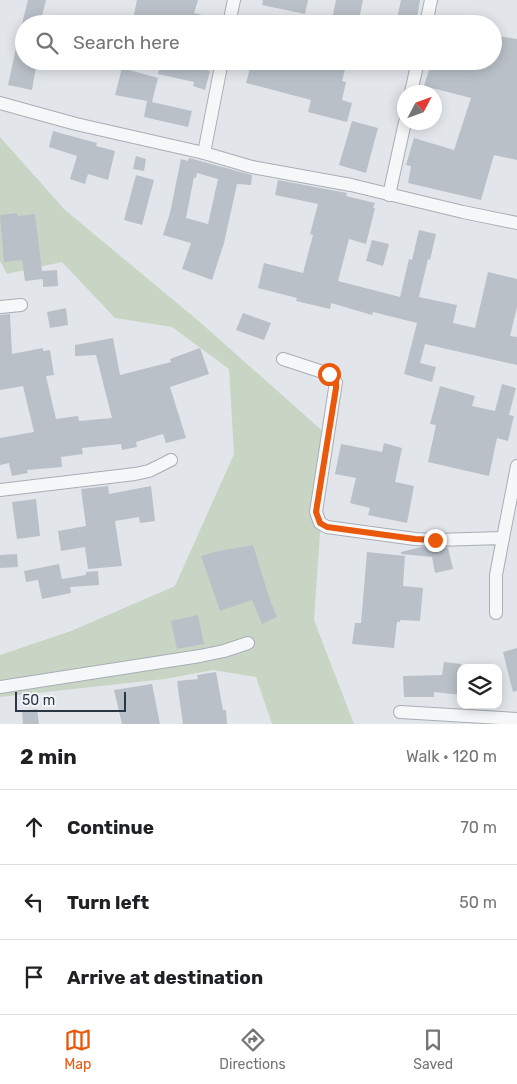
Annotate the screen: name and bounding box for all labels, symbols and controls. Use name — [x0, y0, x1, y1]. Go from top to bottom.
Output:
search box — [15, 15, 502, 70]
icon: search — [33, 29, 61, 57]
text: Search here — [73, 31, 180, 54]
north arrow — [397, 85, 442, 130]
route start — [318, 363, 341, 386]
route end — [424, 529, 447, 552]
map controls — [457, 664, 502, 709]
button: layers — [457, 664, 502, 709]
scale bar — [15, 689, 126, 712]
text: 50 m — [22, 692, 55, 709]
text: 2 min — [20, 744, 77, 769]
text: Walk · 120 m — [406, 747, 497, 766]
icon: ahead — [20, 813, 48, 841]
text: Continue — [67, 816, 154, 839]
text: 70 m — [460, 818, 497, 837]
icon: left — [20, 888, 48, 916]
text: Turn left — [67, 891, 149, 914]
text: 50 m — [459, 893, 497, 912]
icon: arrive — [20, 963, 48, 991]
text: Arrive at destination — [67, 966, 263, 989]
tab: Map — [64, 1026, 92, 1073]
tab: Directions — [219, 1026, 286, 1073]
tab: Saved — [413, 1026, 453, 1073]

